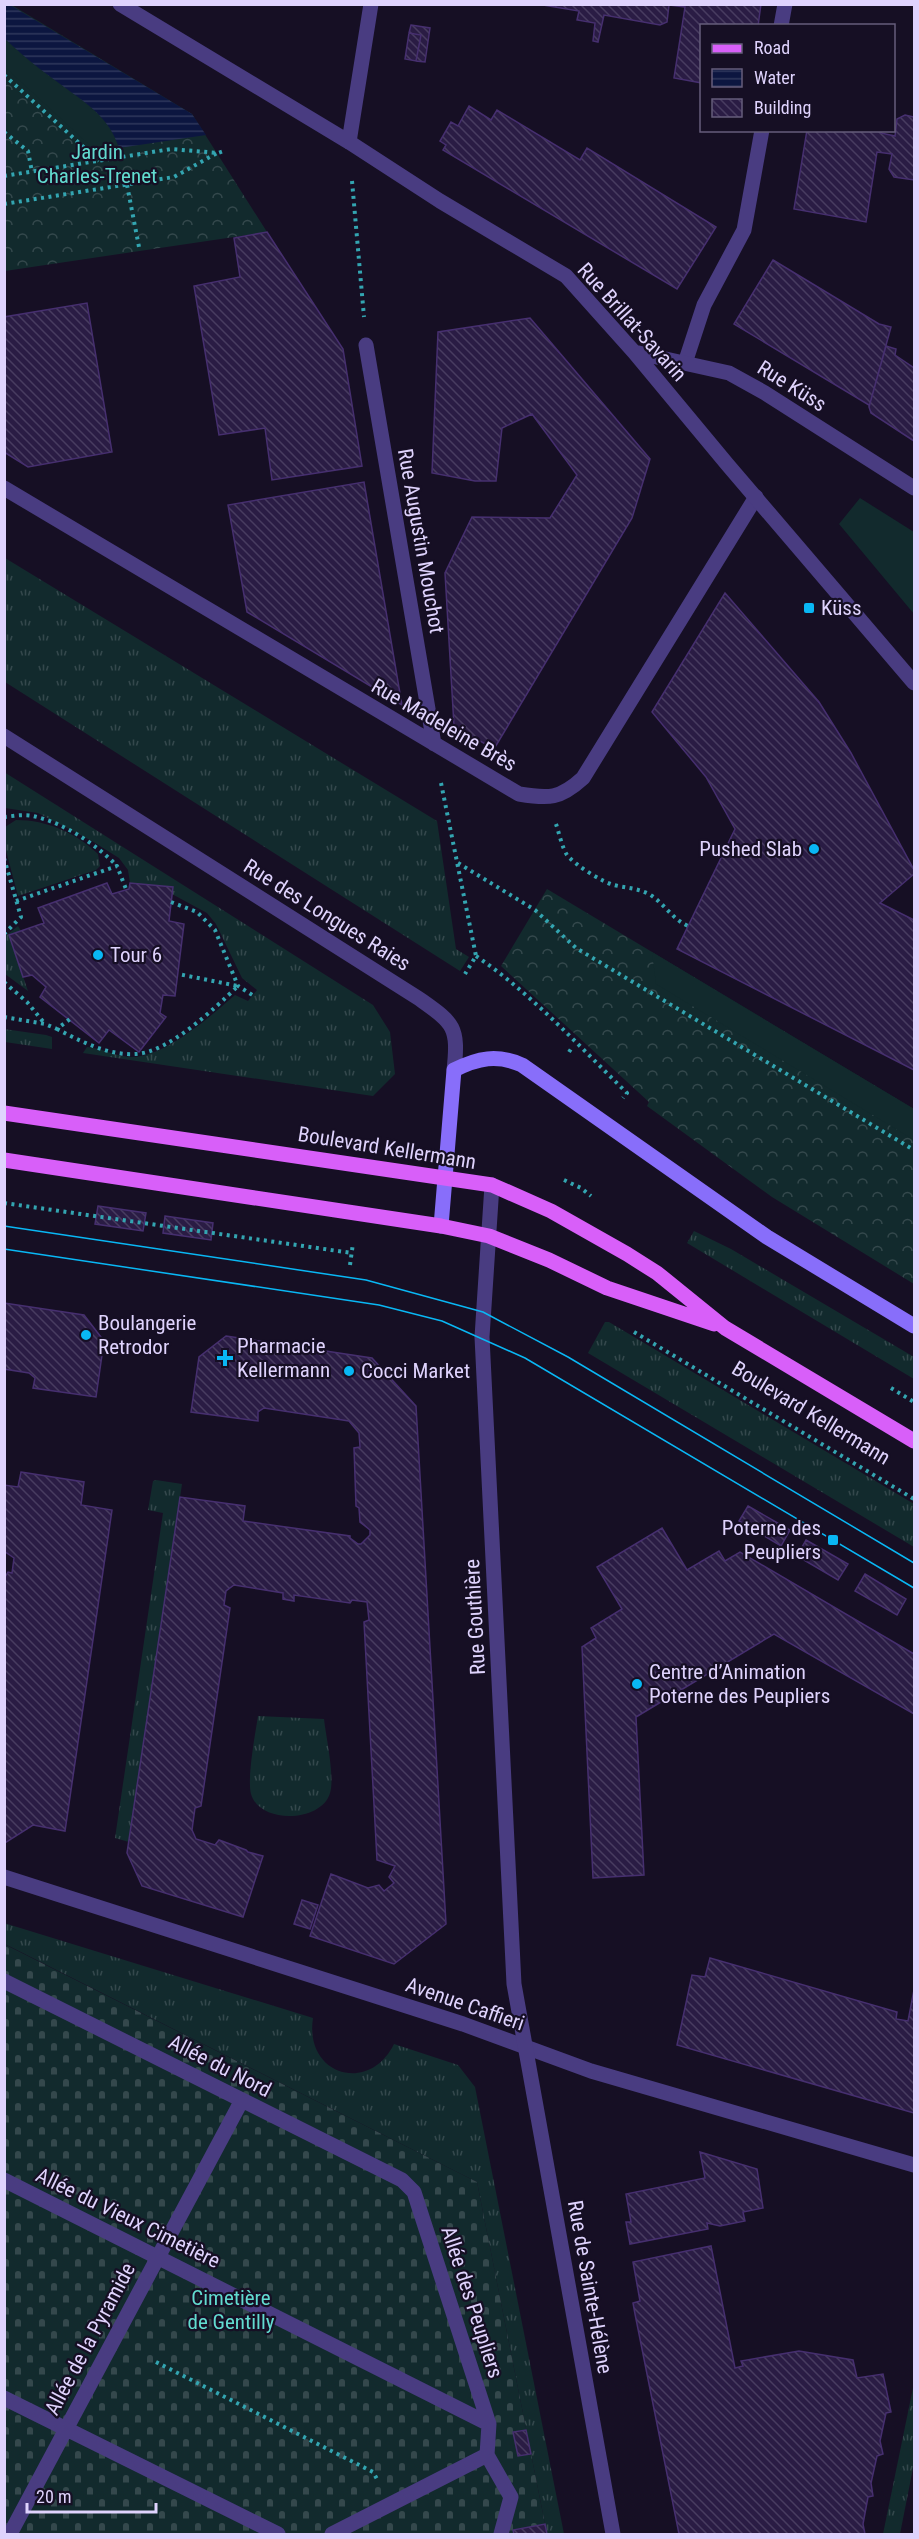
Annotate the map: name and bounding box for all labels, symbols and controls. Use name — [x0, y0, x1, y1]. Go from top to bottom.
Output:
legend — [700, 24, 895, 132]
text: Road — [754, 37, 790, 58]
text: Water — [754, 67, 796, 88]
text: Building — [754, 97, 811, 118]
park label: Jardin Charles-Trenet — [37, 140, 157, 188]
street label: Rue Brillat-Savarin — [573, 258, 691, 386]
street label: Rue Küss — [753, 356, 831, 416]
street label: Rue Augustin Mouchot — [393, 447, 449, 635]
place label: Küss — [821, 596, 862, 620]
marker: Küss — [802, 601, 816, 615]
street label: Rue Madeleine Brès — [367, 674, 521, 776]
place label: Pushed Slab — [699, 837, 802, 861]
marker: Pushed Slab — [807, 842, 821, 856]
street label: Rue des Longues Raies — [239, 854, 415, 976]
place label: Tour 6 — [110, 943, 162, 967]
marker: Tour 6 — [91, 948, 105, 962]
street label: Boulevard Kellermann — [296, 1122, 478, 1174]
place label: Boulangerie Retrodor — [98, 1311, 197, 1359]
marker: Boulangerie Retrodor — [79, 1328, 93, 1342]
place label: Pharmacie Kellermann — [237, 1334, 330, 1382]
marker: Pharmacie Kellermann — [218, 1351, 232, 1365]
street label: Boulevard Kellermann — [728, 1356, 894, 1470]
place label: Cocci Market — [361, 1359, 470, 1383]
marker: Cocci Market — [342, 1364, 356, 1378]
place label: Poterne des Peupliers — [722, 1516, 821, 1564]
marker: Poterne des Peupliers — [826, 1533, 840, 1547]
street label: Rue Gouthière — [460, 1558, 490, 1676]
place label: Centre d’Animation Poterne des Peupliers — [649, 1660, 830, 1708]
marker: Centre d’Animation Poterne des Peupliers — [630, 1677, 644, 1691]
street label: Avenue Caffieri — [402, 1972, 528, 2036]
street label: Allée du Nord — [165, 2030, 275, 2102]
street label: Allée du Vieux Cimetière — [32, 2163, 224, 2273]
street label: Rue de Sainte-Hélène — [563, 2198, 617, 2376]
street label: Allée des Peupliers — [436, 2223, 508, 2381]
street label: Allée de la Pyramide — [40, 2259, 140, 2419]
park label: Cimetière de Gentilly — [188, 2286, 275, 2334]
scale bar — [27, 2476, 156, 2514]
text: 20 m — [36, 2486, 71, 2507]

